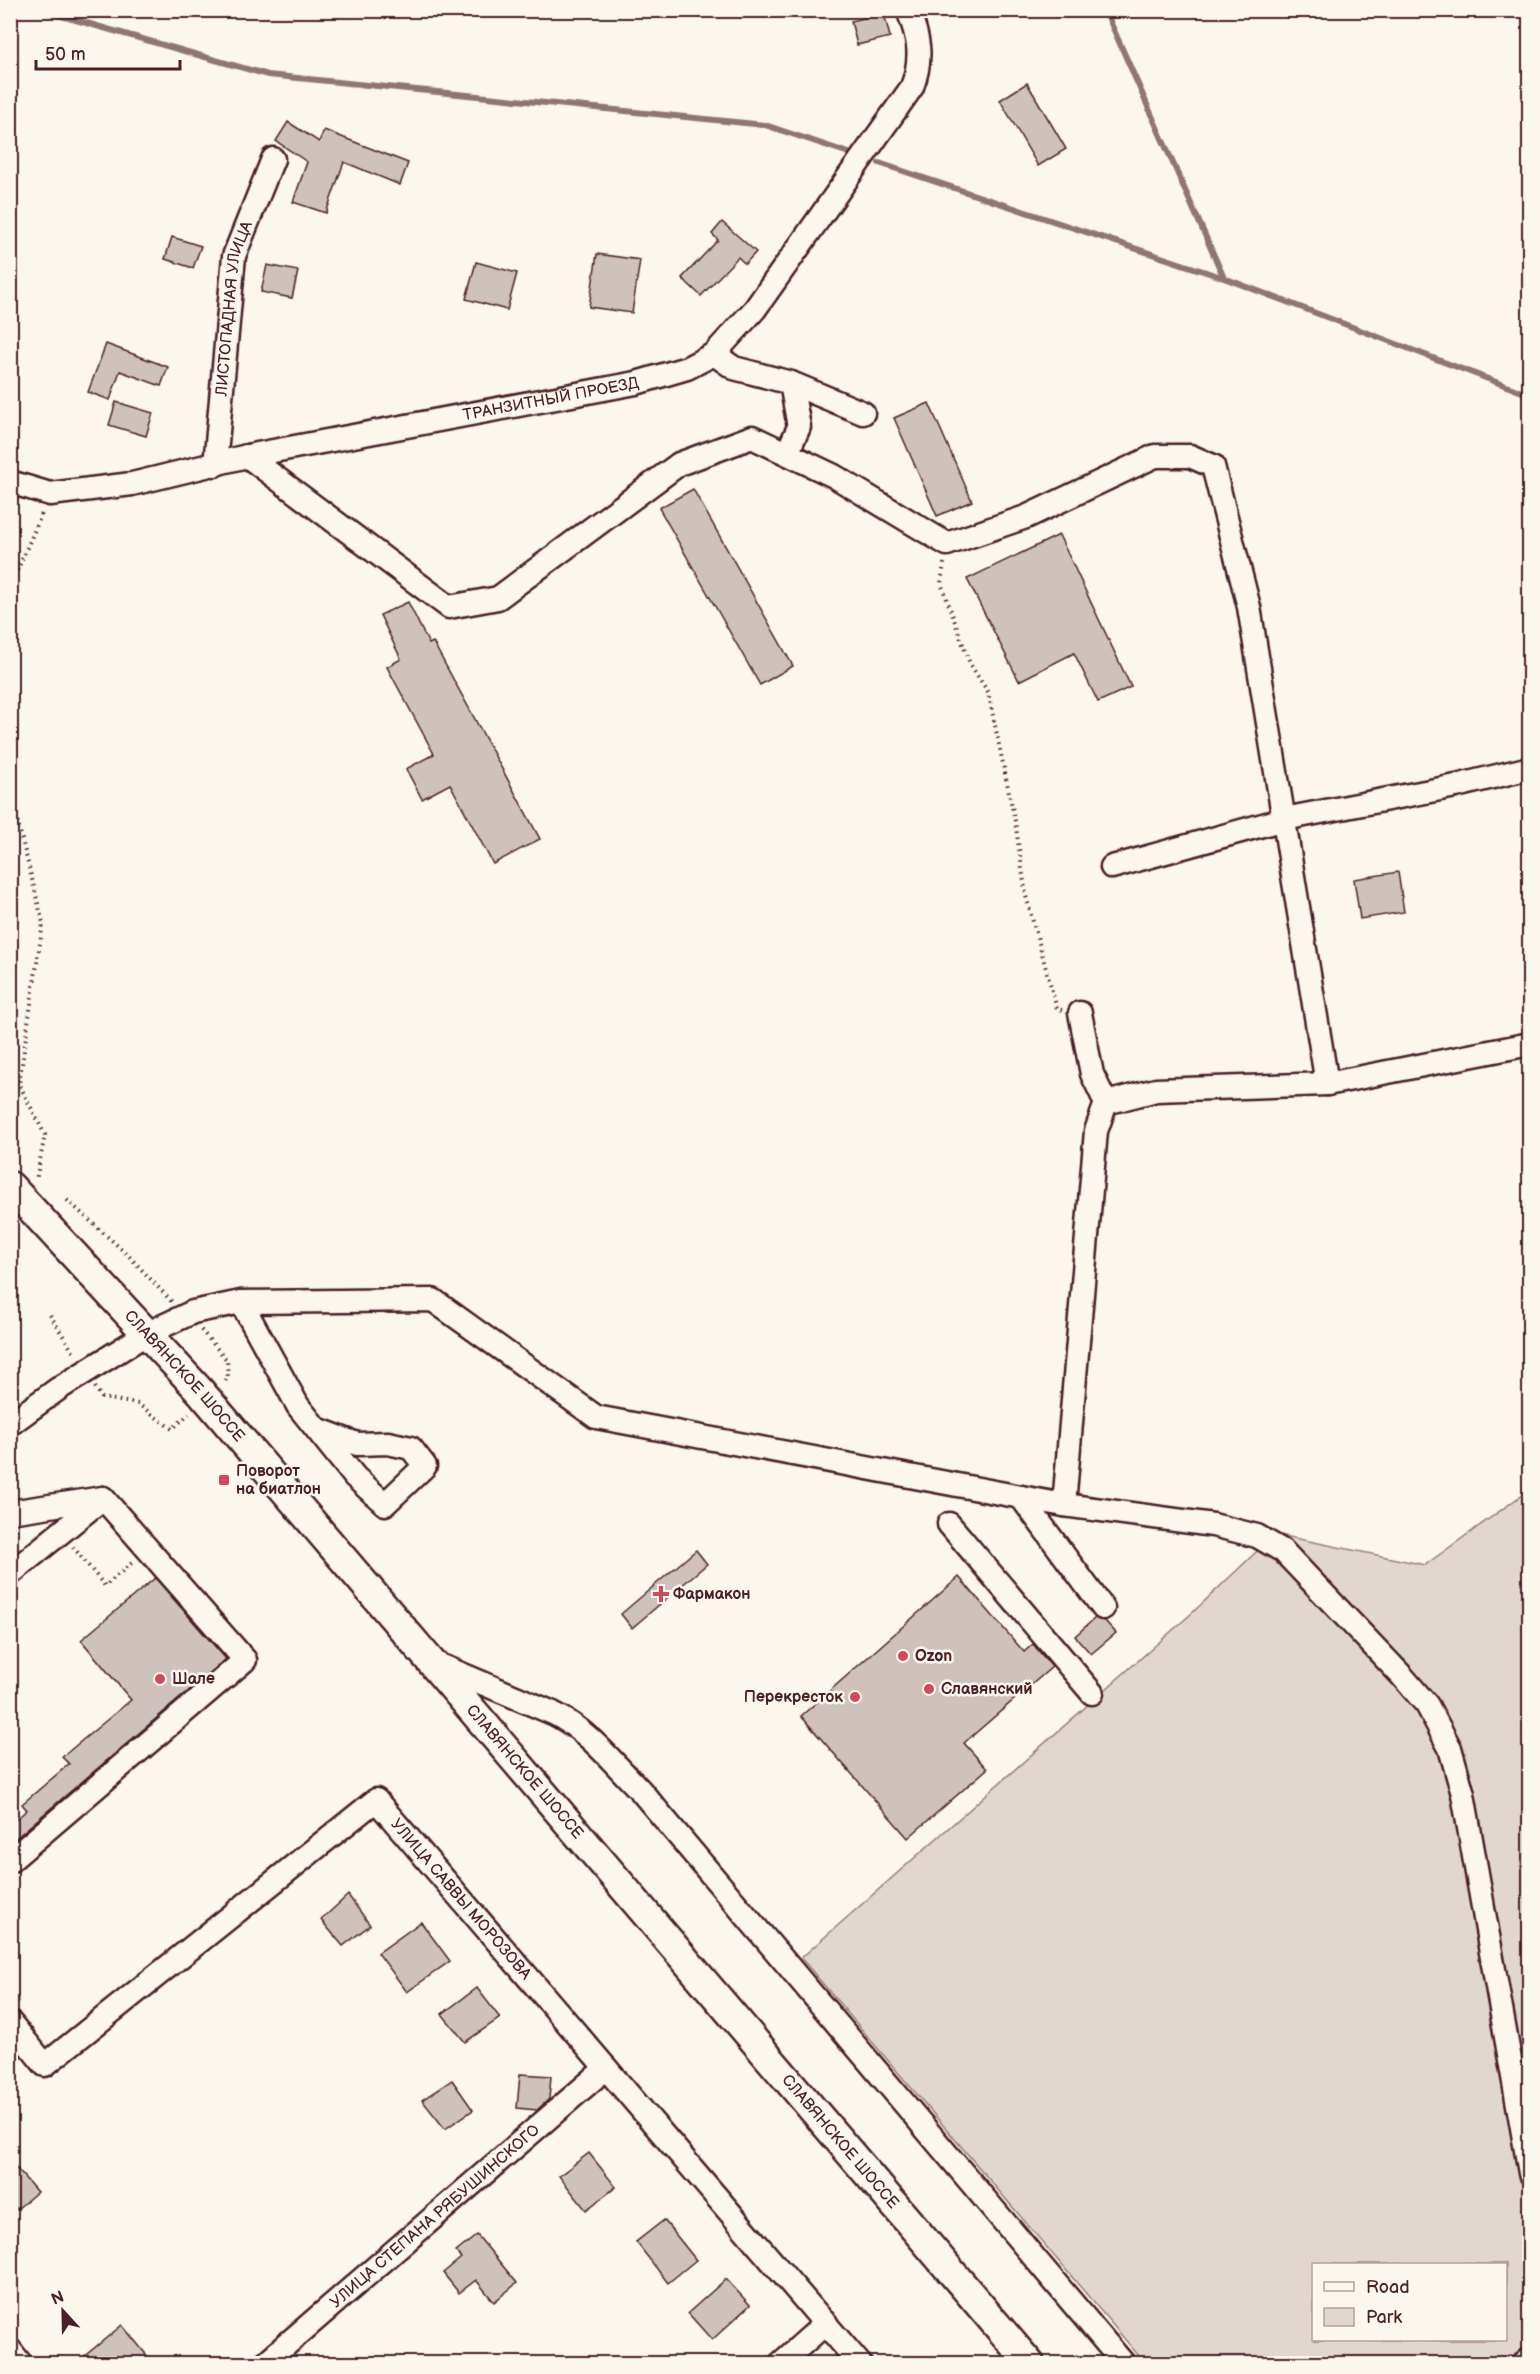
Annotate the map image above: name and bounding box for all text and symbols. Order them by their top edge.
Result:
scale bar [36,33,180,71]
text: 50 m [45,44,86,65]
street label: ЛИСТОПАДНАЯ УЛИЦА [212,218,257,398]
street label: ТРАНЗИТНЫЙ ПРОЕЗД [461,373,641,425]
street label: СЛАВЯНСКОЕ ШОССЕ [121,1306,248,1446]
place label: Поворот на биатлон [236,1462,321,1499]
marker: Поворот на биатлон [217,1473,231,1487]
place label: Фармакон [673,1585,750,1604]
marker: Фармакон [654,1587,668,1601]
place label: Ozon [915,1647,952,1666]
marker: Ozon [896,1649,910,1663]
place label: Шале [172,1670,215,1689]
marker: Шале [153,1672,167,1686]
place label: Славянский [941,1680,1032,1699]
marker: Славянский [922,1682,936,1696]
place label: Перекресток [744,1688,843,1707]
marker: Перекресток [848,1690,862,1704]
street label: СЛАВЯНСКОЕ ШОССЕ [462,1701,587,1843]
street label: УЛИЦА САВВЫ МОРОЗОВА [387,1815,535,1984]
street label: СЛАВЯНСКОЕ ШОССЕ [778,2071,903,2212]
street label: УЛИЦА СТЕПАНА РЯБУШИНСКОГО [326,2120,544,2312]
legend [1312,2263,1507,2341]
text: Road [1366,2277,1410,2298]
north arrow [33,2281,93,2341]
text: N [49,2287,67,2310]
text: Park [1366,2307,1402,2328]

